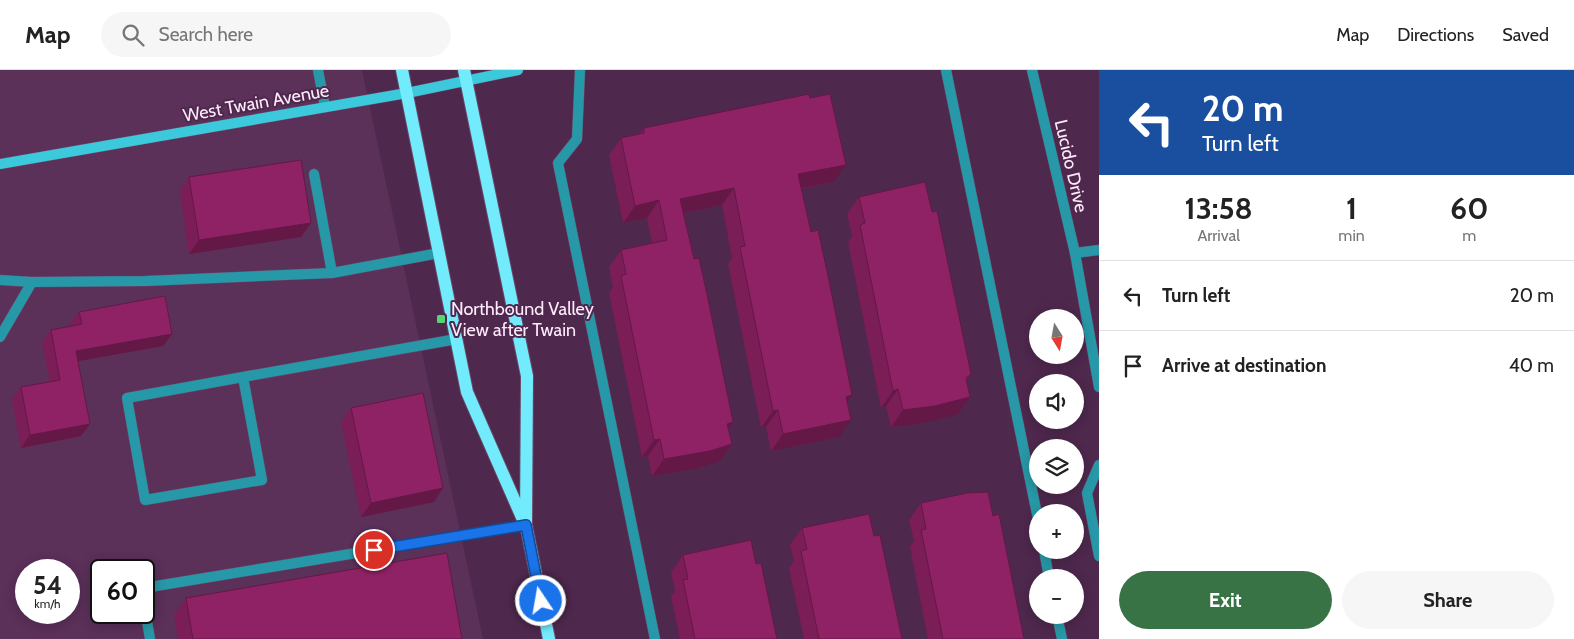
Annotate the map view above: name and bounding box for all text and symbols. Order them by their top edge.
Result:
search box [101,12,451,57]
text: Map [25,20,71,49]
icon: search [119,21,147,49]
text: Search here [159,23,253,46]
text: Map [1336,24,1369,46]
text: Directions [1397,24,1474,46]
text: Saved [1502,24,1549,46]
street label: West Twain Avenue [181,79,331,127]
text: 20 m [1202,87,1284,130]
icon: left [1119,90,1184,155]
street label: Lucido Drive [1050,117,1092,215]
text: Turn left [1202,130,1279,157]
text: 13:58 [1185,190,1253,227]
text: 1 [1346,190,1357,227]
text: 60 [1450,190,1488,227]
text: Arrival [1197,226,1240,245]
text: min [1338,226,1365,245]
text: m [1462,226,1476,245]
icon: left [1119,282,1147,310]
text: Turn left [1162,284,1230,307]
text: 20 m [1510,284,1554,307]
place label: Northbound Valley View after Twain [451,298,594,341]
north arrow [1029,309,1084,364]
map controls [1029,309,1084,624]
marker: Northbound Valley View after Twain [435,313,447,325]
icon: arrive [1119,352,1147,380]
text: Arrive at destination [1162,354,1326,377]
text: 40 m [1509,354,1554,377]
button: sound [1029,374,1084,429]
button: layers [1029,439,1084,494]
button: + [1029,504,1084,559]
pin [353,529,395,571]
icon: arrive [360,536,388,564]
speed limit sign: 60 [90,559,155,624]
button: − [1029,569,1084,624]
text: 54 [33,570,62,600]
button: Exit [1119,571,1332,629]
button: Share [1342,571,1554,629]
position arrow [514,574,566,626]
text: km/h [34,596,61,611]

